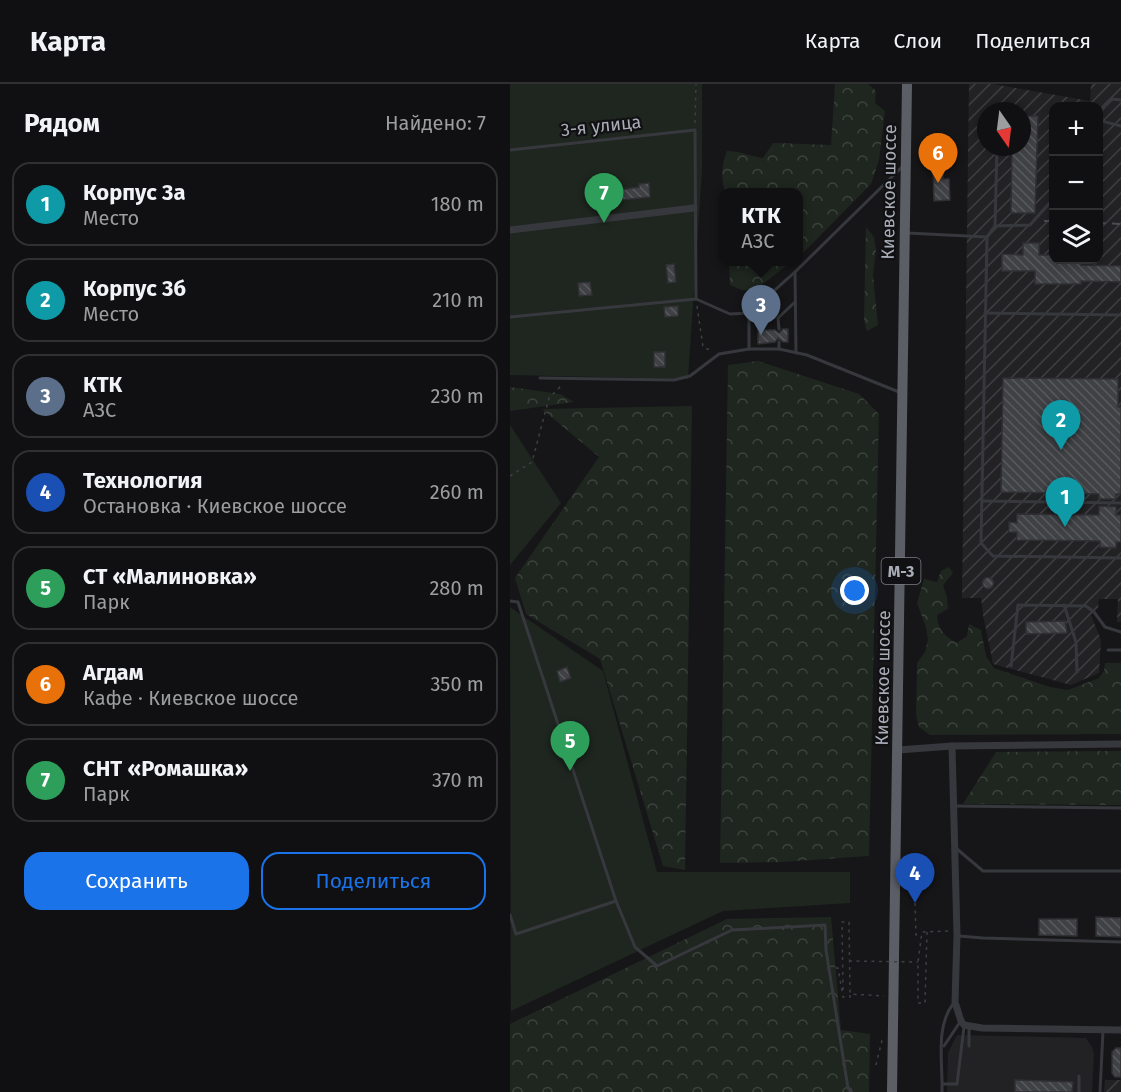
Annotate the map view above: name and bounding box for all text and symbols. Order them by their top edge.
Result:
text: Карта [30,25,106,58]
text: Карта [805,28,861,54]
text: Слои [894,28,942,54]
text: Поделиться [975,28,1091,54]
north arrow [977,102,1031,156]
map controls [1049,102,1103,264]
button: + [1049,102,1103,156]
text: Рядом [24,108,100,139]
text: Найдено: 7 [385,111,486,135]
street label: 3-я улица [560,111,642,141]
street label: Киевское шоссе [877,124,901,260]
pin: 6 [918,134,958,183]
button: − [1049,156,1103,210]
pin: 7 [584,174,623,223]
text: Корпус 3a [83,179,186,206]
popup [719,188,803,266]
text: 1 [41,192,50,216]
text: 180 m [431,192,484,216]
text: КТК [741,202,781,229]
text: Место [83,206,139,230]
button: layers [1049,210,1103,264]
text: АЗС [741,229,774,253]
text: Корпус 3б [83,275,186,302]
pin: 3 [742,286,780,335]
text: 2 [40,288,51,312]
text: 210 m [432,288,484,312]
text: Место [83,302,139,326]
text: КТК [83,371,122,398]
text: 3 [40,384,51,408]
text: 230 m [431,384,484,408]
text: АЗС [83,398,116,422]
pin: 2 [1042,400,1080,450]
text: Технология [83,467,202,494]
pin: 1 [1046,478,1084,527]
text: 4 [40,480,51,504]
text: 260 m [430,480,484,504]
text: Остановка · Киевское шоссе [83,494,347,518]
road number: М-3 [882,558,920,584]
text: СТ «Малиновка» [83,563,257,590]
text: 5 [40,576,51,600]
text: 280 m [429,576,484,600]
your location [840,576,869,605]
text: Парк [83,590,130,614]
street label: Киевское шоссе [871,610,895,746]
text: Агдам [83,659,143,686]
text: 6 [40,672,51,696]
text: 350 m [430,672,484,696]
text: Кафе · Киевское шоссе [83,686,298,710]
pin: 5 [550,722,590,771]
text: СНТ «Ромашка» [83,755,248,782]
text: 7 [41,768,50,792]
text: 370 m [432,768,484,792]
text: Парк [83,782,130,806]
button: Сохранить [24,852,249,910]
button: Поделиться [261,852,486,910]
pin: 4 [896,854,934,903]

